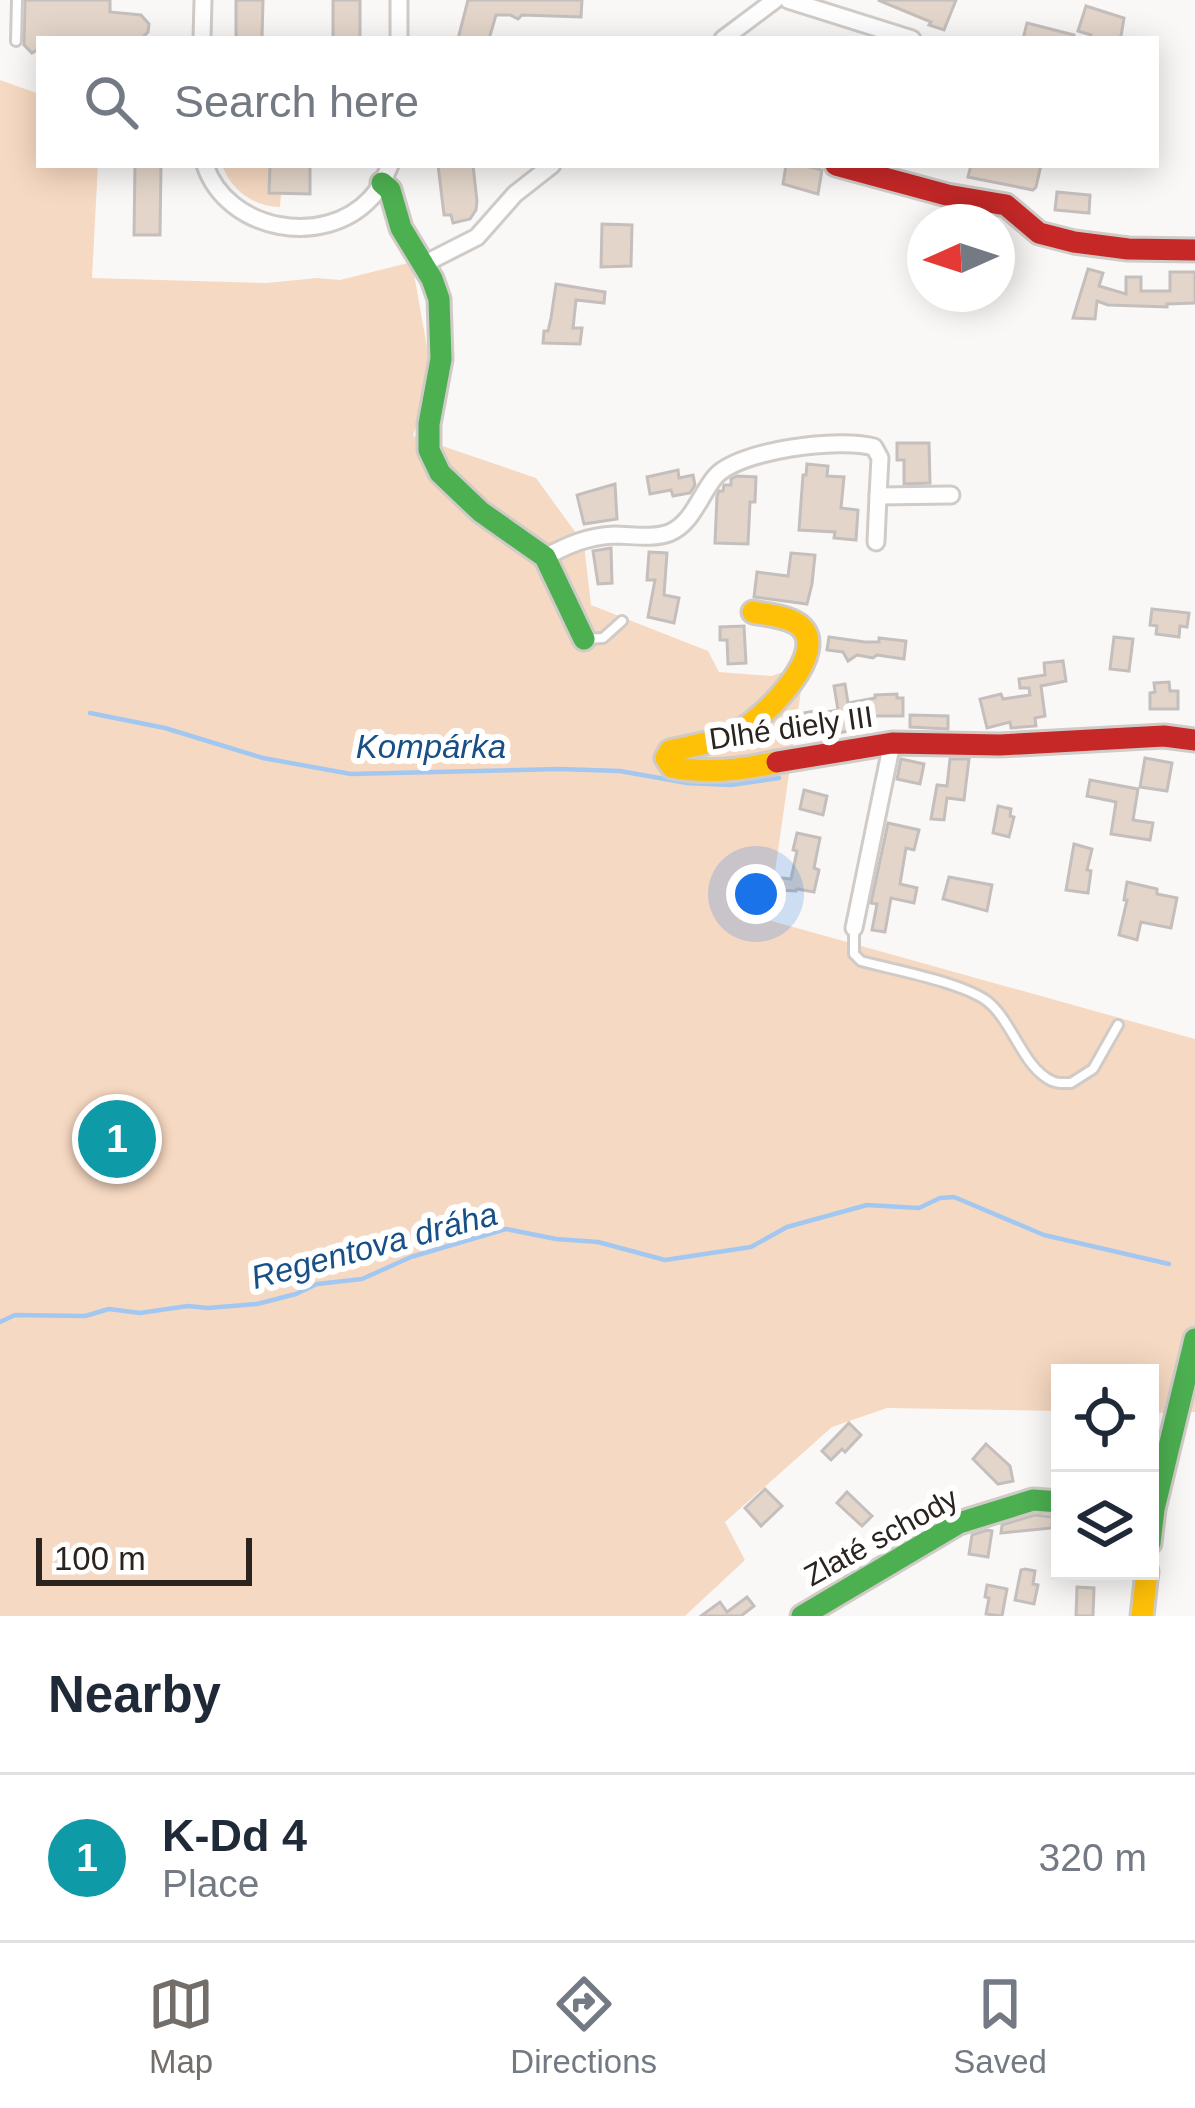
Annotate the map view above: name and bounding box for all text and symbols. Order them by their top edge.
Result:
search box [36,36,1159,168]
icon: search [78,69,144,135]
text: Search here [174,76,419,127]
north arrow [907,204,1015,312]
street label: Dlhé diely III [707,700,875,755]
water label: Kompárka [356,728,506,765]
your location [726,864,786,924]
pin: 1 [78,1094,156,1184]
water label: Regentova dráha [247,1195,501,1296]
map controls [1051,1364,1159,1580]
button: locate [1051,1364,1159,1472]
button: layers [1051,1472,1159,1580]
street label: Zlaté schody [798,1481,963,1592]
scale bar [36,1532,252,1585]
text: 100 m [54,1540,146,1577]
text: Nearby [48,1666,221,1723]
text: K-Dd 4 [162,1810,307,1861]
text: 1 [76,1836,98,1879]
text: 320 m [1039,1836,1147,1879]
text: Place [162,1862,260,1905]
tab: Map [148,1971,214,2081]
tab: Directions [510,1971,657,2081]
tab: Saved [953,1971,1047,2081]

